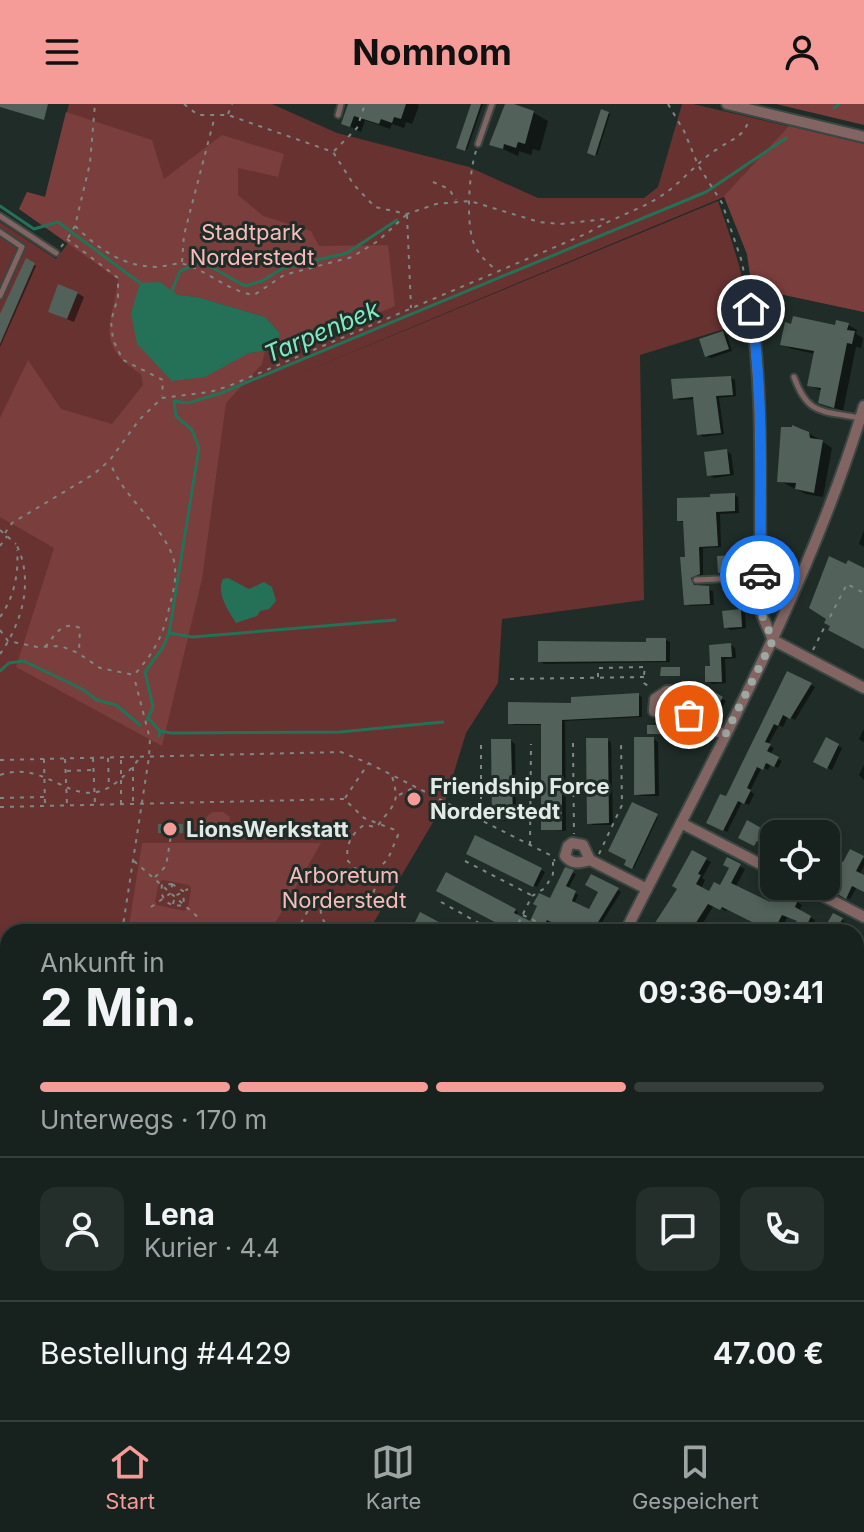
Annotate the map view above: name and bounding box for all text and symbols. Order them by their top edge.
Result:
icon: menu [40,30,84,74]
text: Nomnom [352,30,512,74]
icon: person [780,30,824,74]
park label: Stadtpark Norderstedt [190,219,314,270]
pin [717,275,785,343]
icon: home [729,287,773,331]
water label: Tarpenbek [260,294,384,369]
courier [720,535,800,615]
icon: car [738,553,782,597]
pin [655,681,723,749]
icon: bag [667,693,711,737]
place label: Friendship Force Norderstedt [430,773,610,824]
marker: Friendship Force Norderstedt [405,790,423,808]
place label: LionsWerkstatt [186,816,349,842]
marker: LionsWerkstatt [161,820,179,838]
map controls [760,820,840,900]
button: locate [760,820,840,900]
park label: Arboretum Norderstedt [282,862,406,913]
text: Ankunft in [40,947,165,978]
text: 09:36–09:41 [639,974,824,1010]
text: 2 Min. [40,976,197,1039]
text: Unterwegs · 170 m [40,1104,267,1135]
button: person [40,1187,124,1271]
button: chat [636,1187,720,1271]
button: phone [740,1187,824,1271]
text: Lena [144,1196,215,1232]
text: Kurier · 4.4 [144,1232,280,1263]
text: Bestellung #4429 [40,1335,291,1371]
text: 47.00 € [713,1335,824,1371]
tab: Start [105,1440,155,1514]
tab: Karte [366,1440,421,1514]
tab: Gespeichert [632,1440,759,1514]

